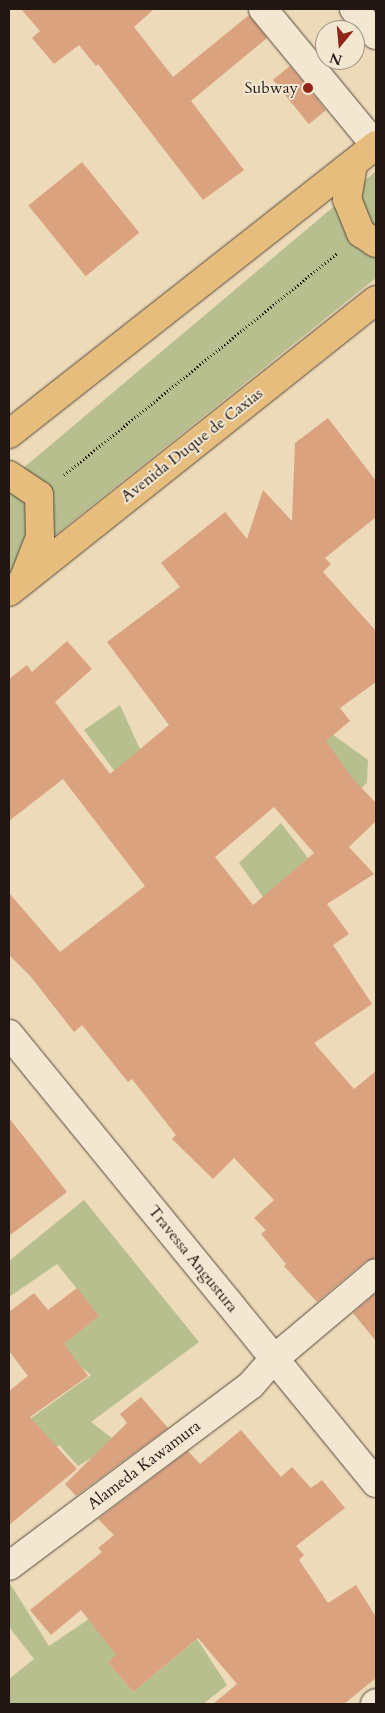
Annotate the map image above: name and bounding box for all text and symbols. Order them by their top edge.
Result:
north arrow [315,20,365,70]
text: N [327,48,344,70]
place label: Subway [244,78,298,98]
marker: Subway [302,82,314,94]
street label: Avenida Duque de Caxias [117,384,267,506]
street label: Travessa Angustura [144,1202,242,1316]
street label: Alameda Kawamura [84,1416,204,1514]

